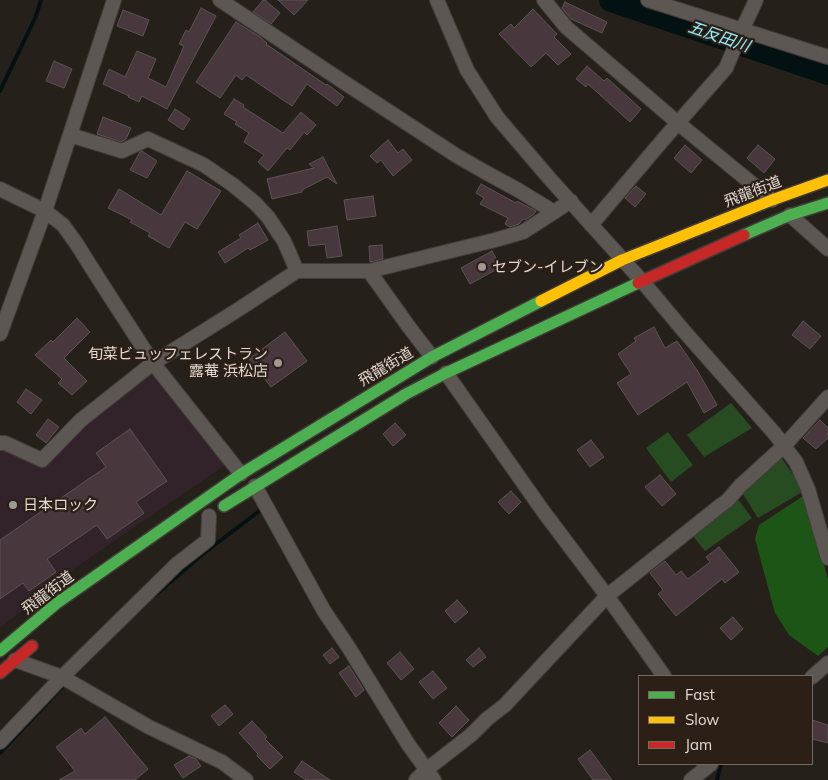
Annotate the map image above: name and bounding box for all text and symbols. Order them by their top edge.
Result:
water label: 五反田川 [686,18,752,56]
street label: 飛龍街道 [722,173,784,211]
place label: セブン-イレブン [492,258,603,276]
marker: セブン-イレブン [476,261,488,273]
street label: 飛龍街道 [356,344,416,390]
place label: 旬菜ビュッフェレストラン 露菴 浜松店 [88,345,268,380]
marker: 旬菜ビュッフェレストラン 露菴 浜松店 [272,357,284,369]
place label: 日本ロック [23,496,98,514]
marker: 日本ロック [7,499,19,511]
street label: 飛龍街道 [19,568,77,618]
legend [638,675,813,765]
text: Fast [685,685,715,704]
text: Slow [685,710,719,729]
text: Jam [685,735,712,754]

